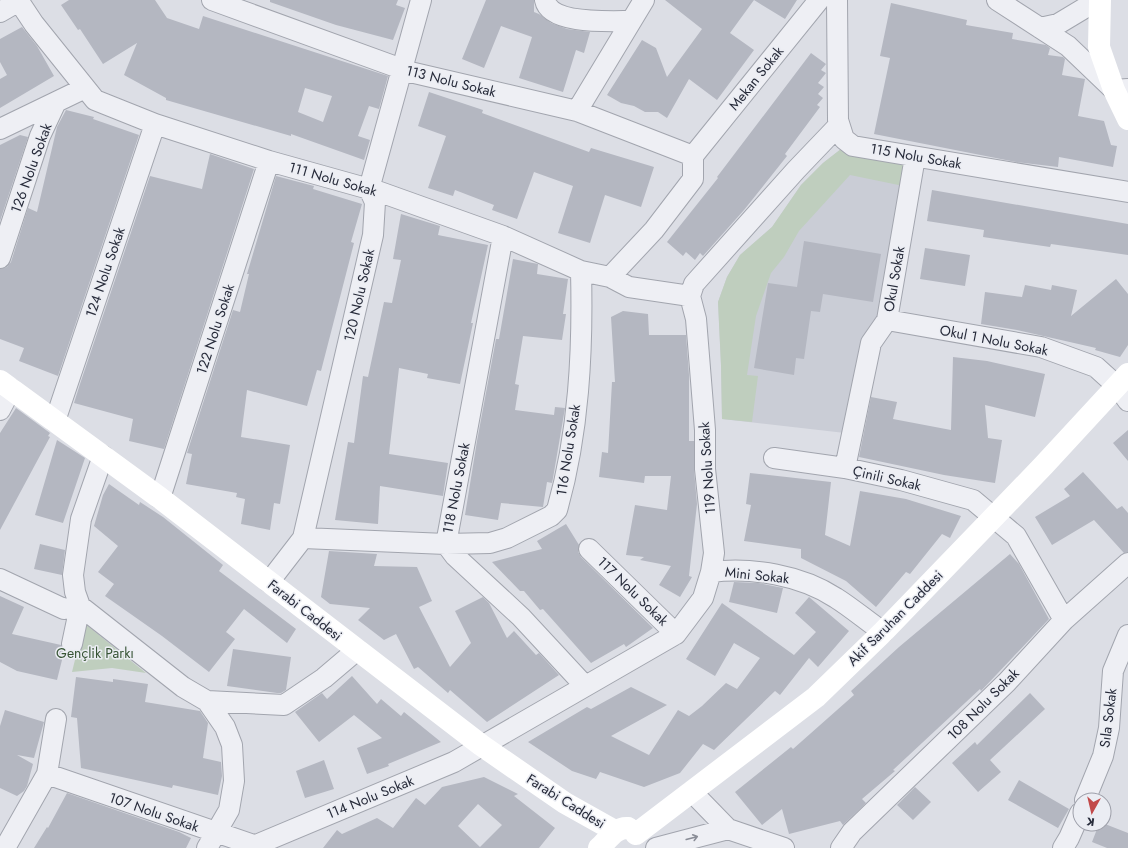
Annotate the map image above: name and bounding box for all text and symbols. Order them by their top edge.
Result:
street label: Mekan Sokak [724,41,789,114]
street label: 113 Nolu Sokak [404,60,499,102]
street label: 126 Nolu Sokak [5,120,57,216]
street label: 115 Nolu Sokak [869,138,964,174]
street label: 111 Nolu Sokak [287,157,380,201]
street label: 124 Nolu Sokak [80,223,130,320]
street label: Okul Sokak [878,244,910,313]
street label: 120 Nolu Sokak [339,246,380,343]
street label: 122 Nolu Sokak [191,280,239,377]
street label: Okul 1 Nolu Sokak [938,320,1051,360]
street label: 116 Nolu Sokak [551,402,585,497]
street label: 119 Nolu Sokak [694,420,720,515]
street label: 118 Nolu Sokak [437,440,475,535]
street label: Çinili Sokak [851,460,924,496]
street label: 117 Nolu Sokak [593,552,674,631]
street label: Mini Sokak [724,562,791,588]
street label: Akif Saruhan Caddesi [843,566,947,670]
street label: Farabi Caddesi [264,575,346,645]
park label: Gençlik Parkı [56,643,134,663]
street label: 108 Nolu Sokak [943,663,1024,744]
street label: Sıla Sokak [1094,686,1122,749]
street label: Farabi Caddesi [523,769,609,833]
street label: 114 Nolu Sokak [323,770,417,824]
street label: 107 Nolu Sokak [106,787,202,837]
north arrow [1072,792,1112,832]
text: K [1085,813,1096,830]
one-way arrow [685,834,698,841]

